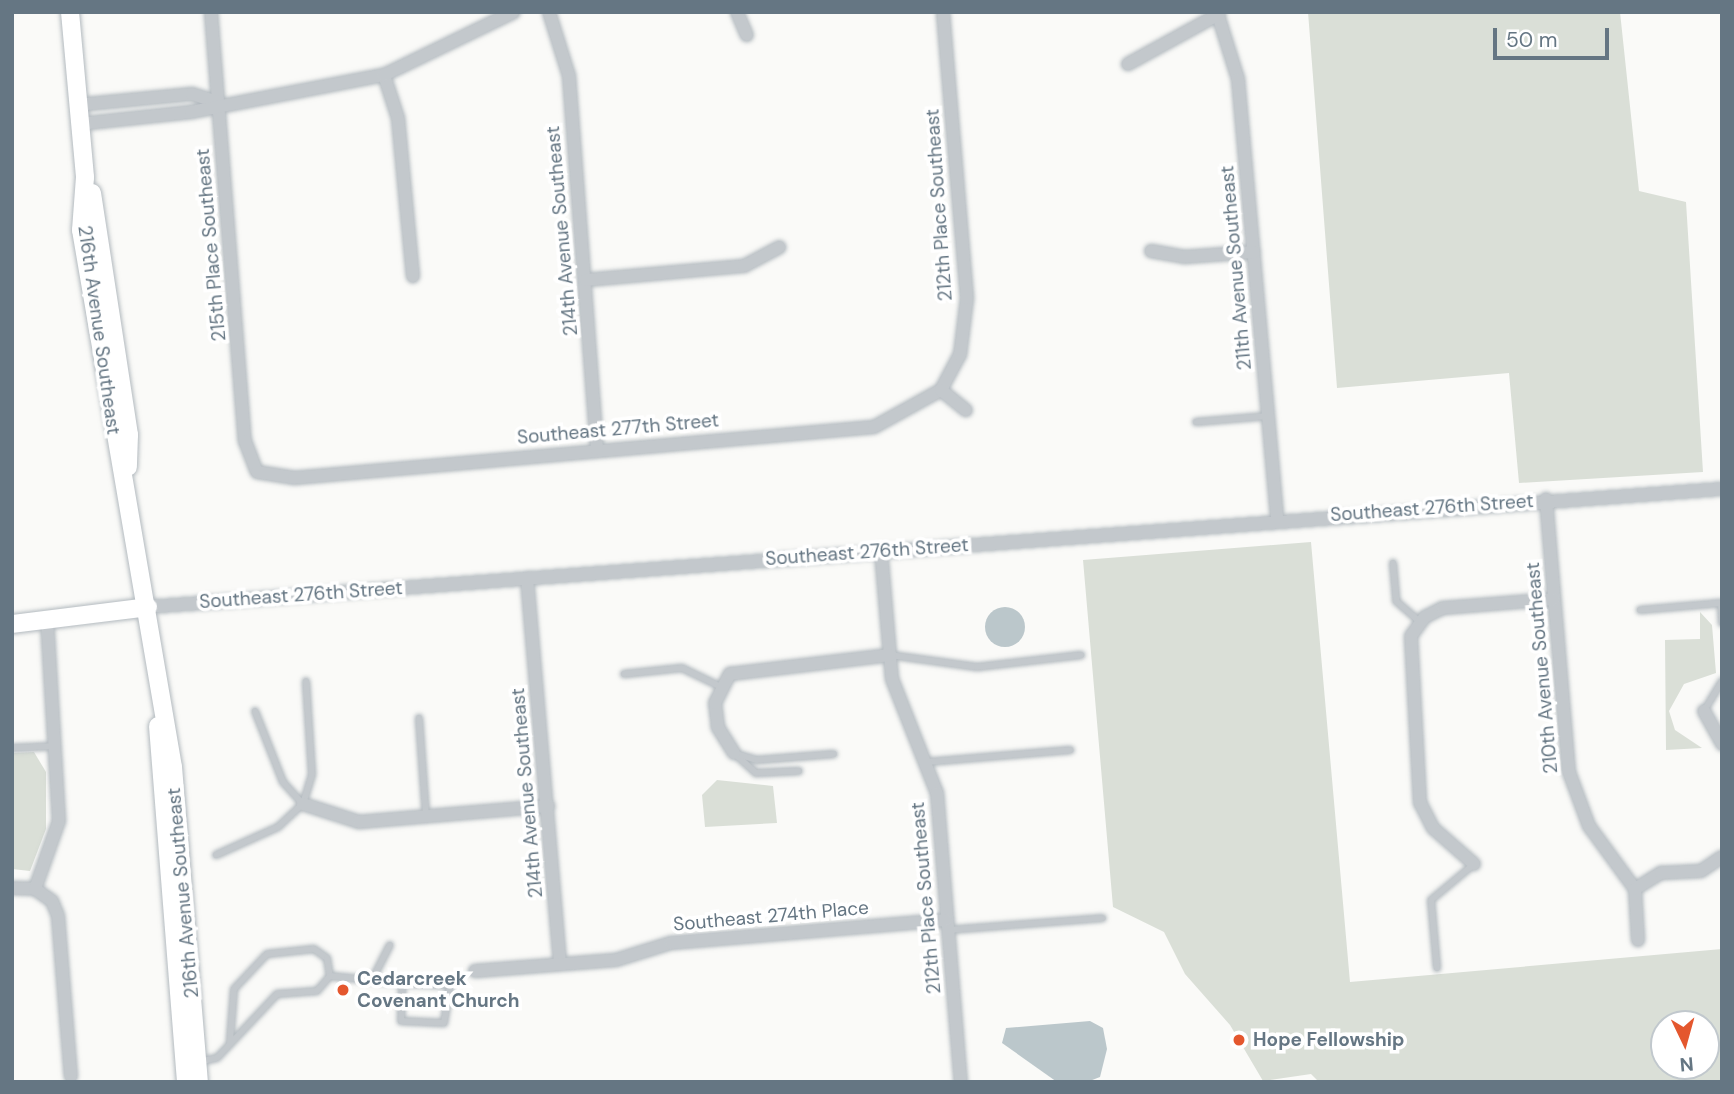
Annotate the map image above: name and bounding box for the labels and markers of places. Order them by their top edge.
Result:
place label: Cedarcreek Covenant Church [357,968,520,1012]
marker: Cedarcreek Covenant Church [335,982,351,998]
place label: Hope Fellowship [1253,1029,1404,1051]
marker: Hope Fellowship [1231,1032,1247,1048]

